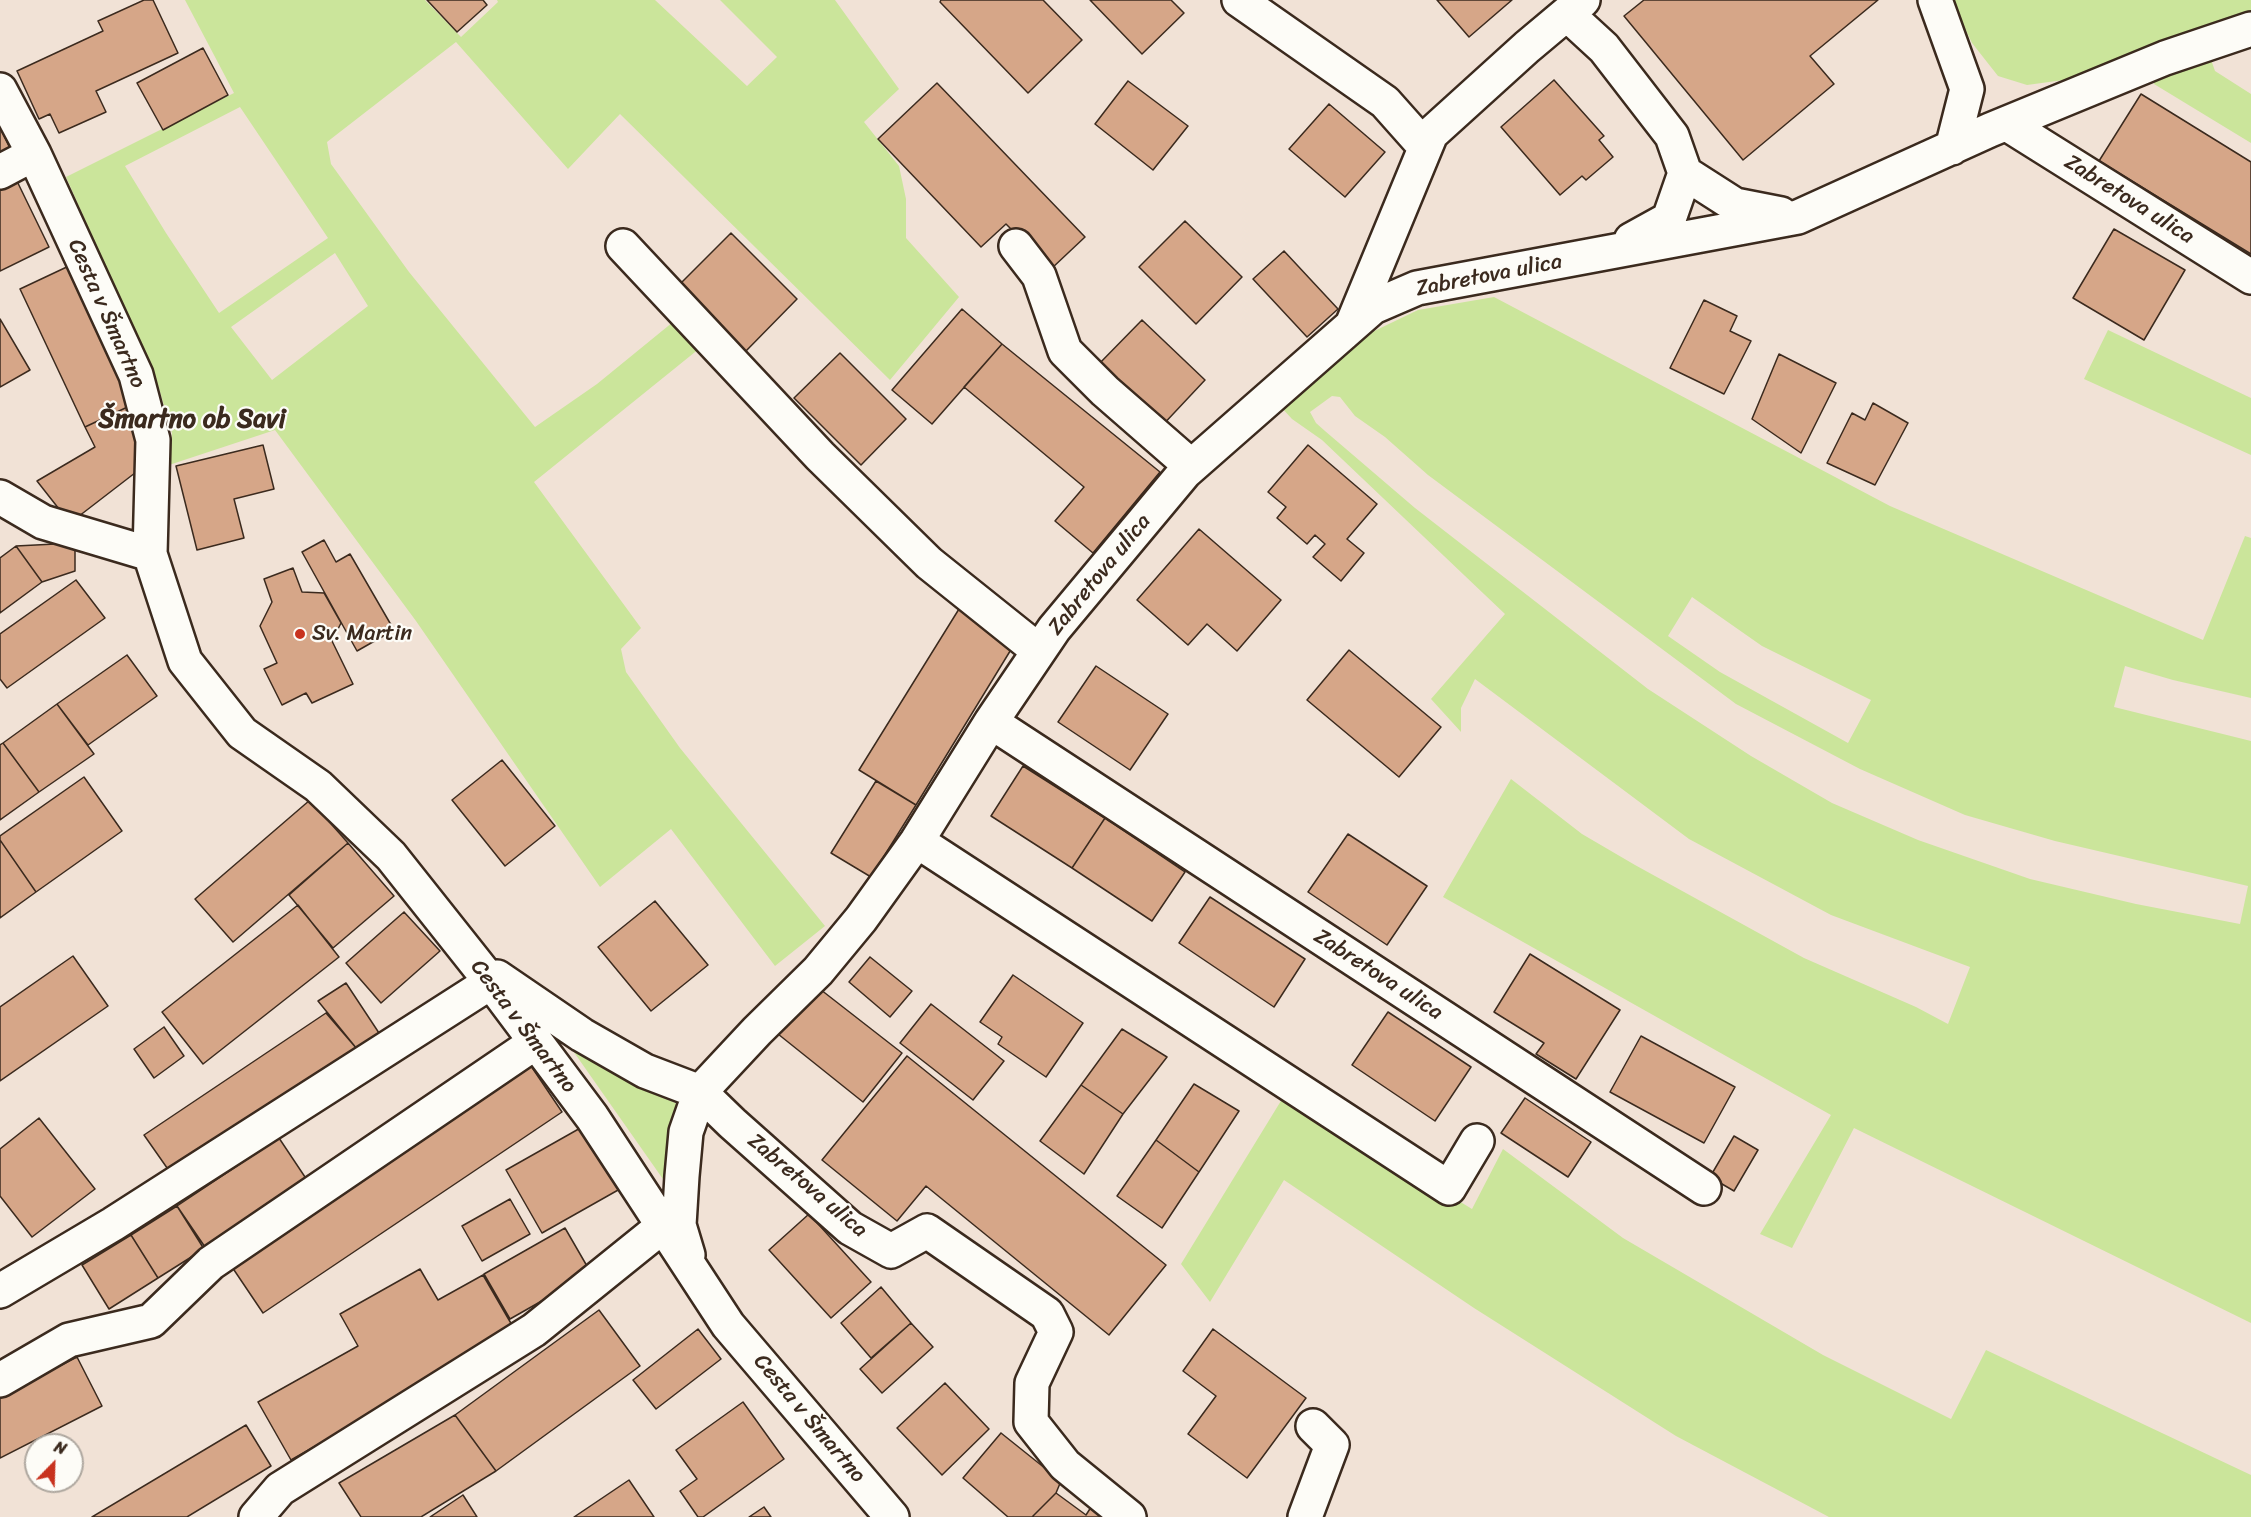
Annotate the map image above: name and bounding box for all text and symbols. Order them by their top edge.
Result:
street label: Zabretova ulica [2059,150,2199,250]
street label: Cesta v Šmartno [61,235,151,393]
street label: Zabretova ulica [1414,249,1564,303]
district label: Šmartno ob Savi [98,404,286,436]
street label: Zabretova ulica [1043,509,1157,641]
place label: Sv. Martin [312,621,412,647]
marker: Sv. Martin [293,627,307,641]
street label: Zabretova ulica [1309,924,1447,1026]
street label: Cesta v Šmartno [464,955,582,1099]
street label: Zabretova ulica [742,1128,872,1244]
street label: Cesta v Šmartno [747,1349,871,1489]
text: N [50,1432,71,1463]
north arrow [24,1433,84,1493]

